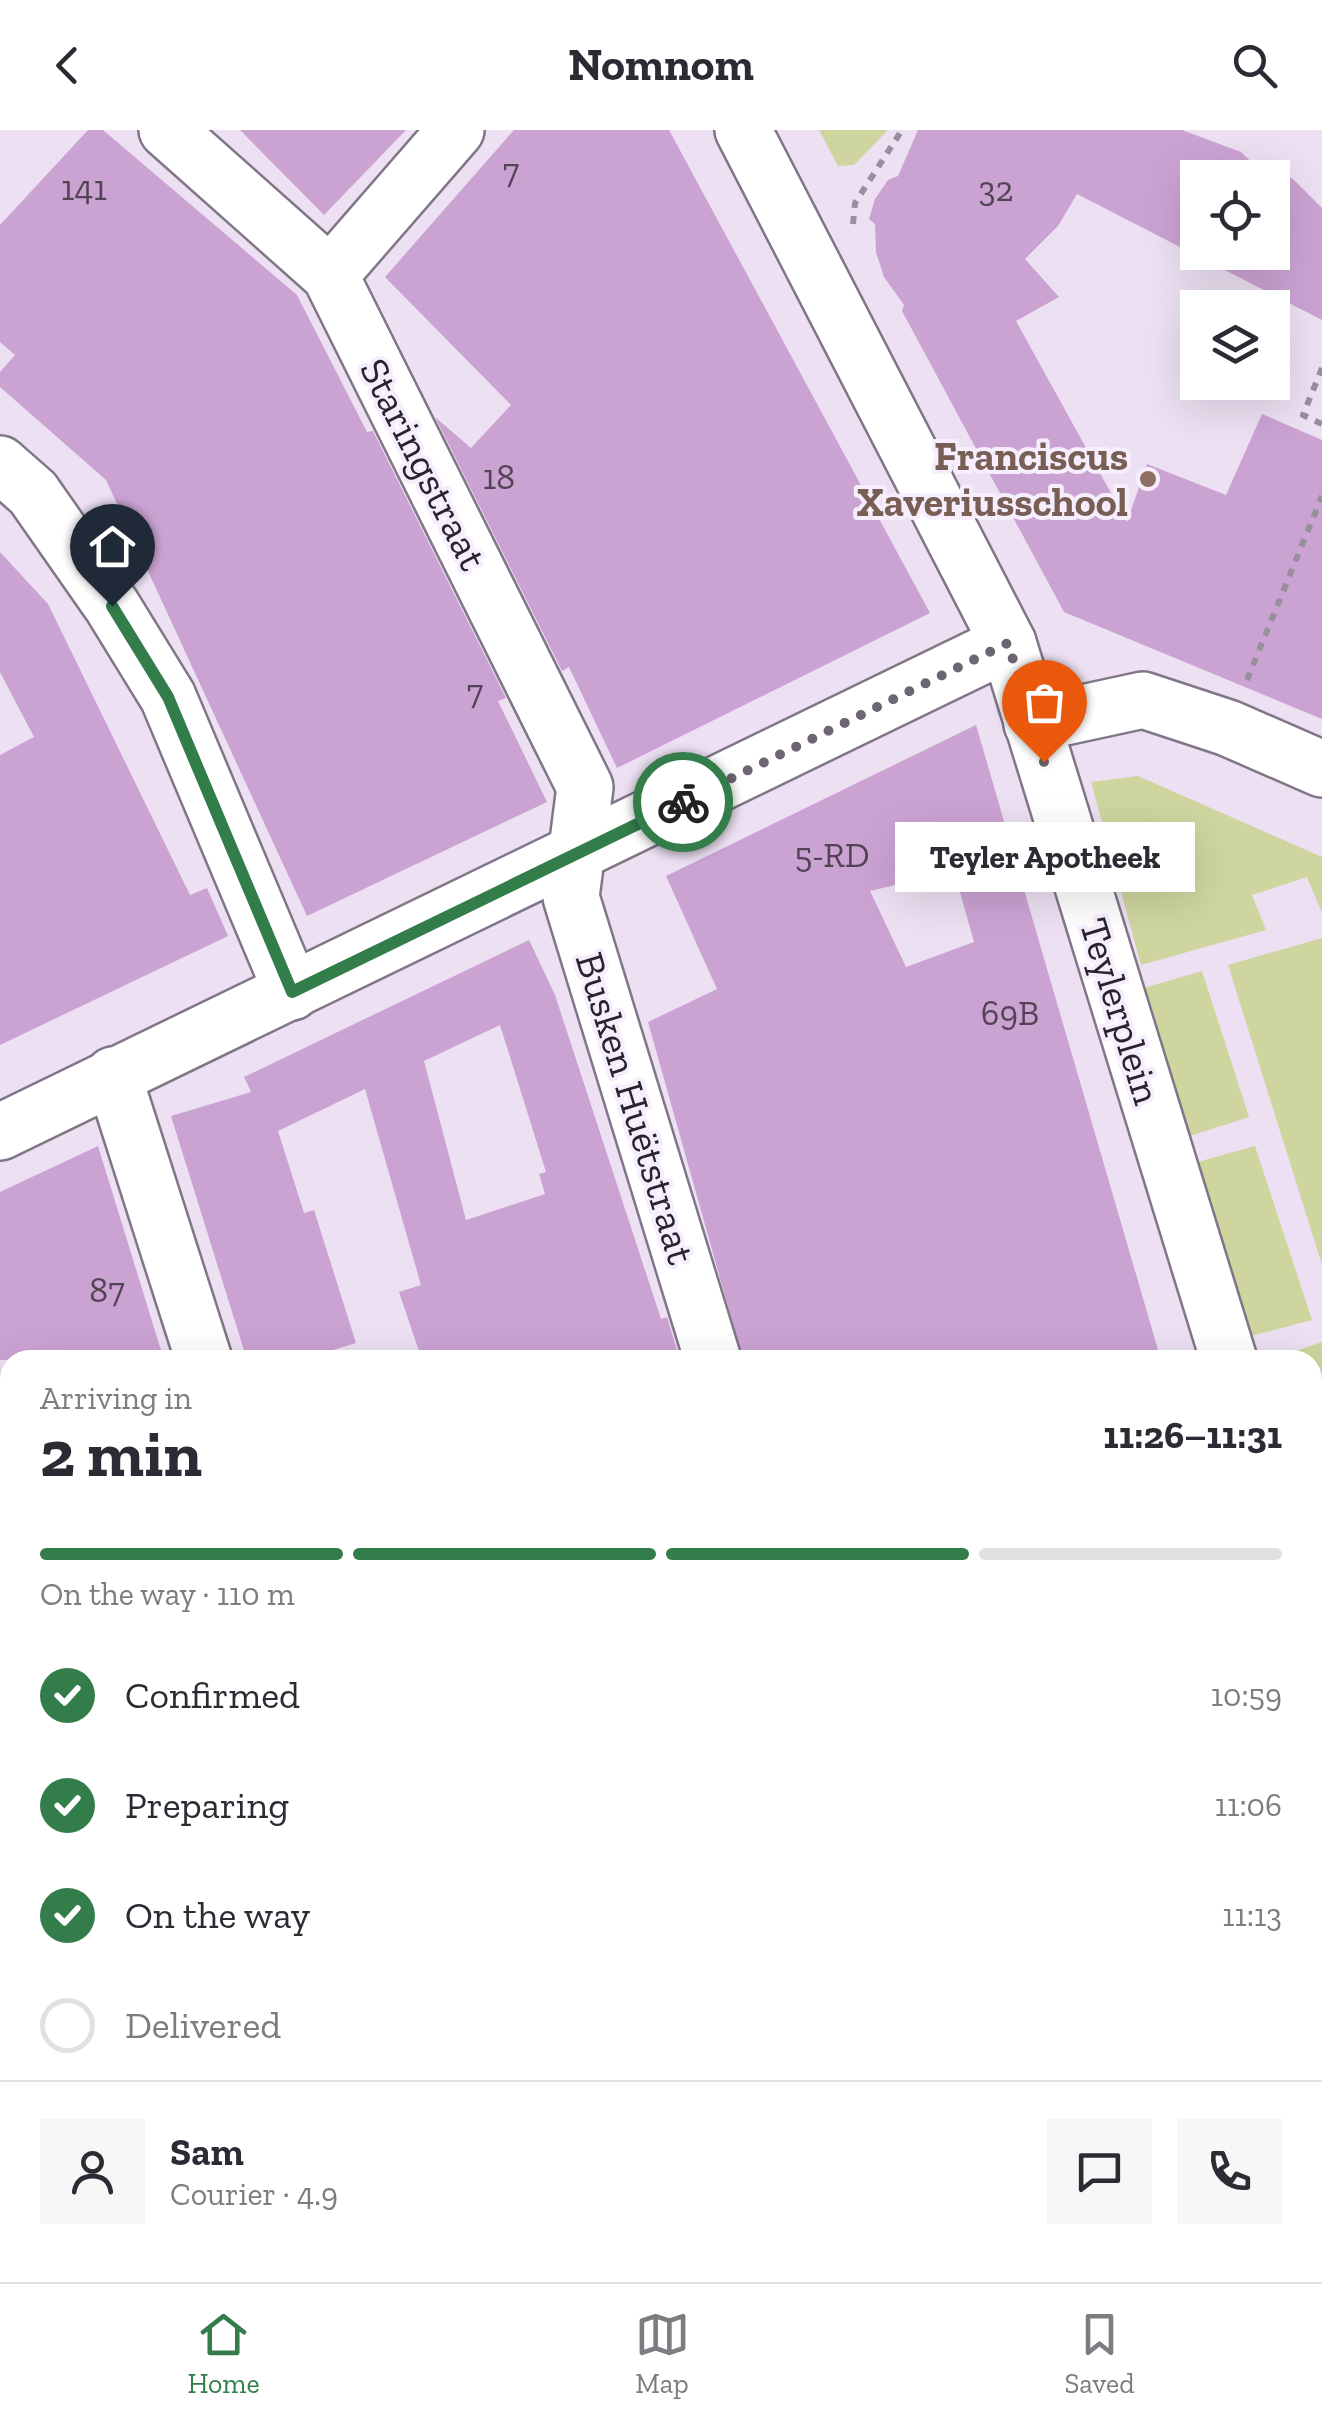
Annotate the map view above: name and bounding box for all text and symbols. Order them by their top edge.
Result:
icon: back [40,38,95,93]
text: Nomnom [568,38,754,92]
icon: search [1227,38,1282,93]
house number: 7 [503,150,519,192]
map controls [1180,160,1290,400]
button: locate [1180,160,1290,270]
house number: 141 [61,167,107,209]
house number: 32 [978,168,1014,210]
button: layers [1180,290,1290,400]
street label: Staringstraat [350,350,498,578]
place label: Franciscus Xaveriusschool [857,432,1128,526]
house number: 18 [483,456,515,498]
marker: Franciscus Xaveriusschool [1137,468,1159,490]
pin [70,504,155,607]
icon: home [85,519,140,574]
pin [1002,660,1087,763]
house number: 7 [467,671,483,713]
icon: bag [1017,675,1072,730]
courier [633,752,733,852]
icon: bike [656,775,711,830]
callout: Teyler Apotheek [894,822,1194,892]
house number: 5-RD [794,834,870,876]
text: Teyler Apotheek [930,838,1160,876]
street label: Teylerplein [1070,912,1172,1110]
street label: Busken Huëtstraat [566,946,706,1270]
house number: 69B [981,992,1039,1034]
house number: 87 [89,1269,125,1311]
text: Arriving in [40,1379,192,1417]
text: 11:26–11:31 [1103,1412,1282,1458]
text: 2 min [40,1415,202,1493]
text: On the way · 110 m [40,1575,295,1613]
icon: check [40,1668,95,1723]
text: Confirmed [125,1672,300,1718]
text: 10:59 [1211,1676,1282,1714]
icon: check [40,1778,95,1833]
text: Preparing [125,1782,289,1828]
text: 11:06 [1215,1786,1282,1824]
icon: check [40,1888,95,1943]
text: On the way [125,1892,310,1938]
text: 11:13 [1222,1896,1282,1934]
text: Delivered [125,2002,281,2048]
button: person [40,2119,145,2224]
button: chat [1047,2119,1152,2224]
button: phone [1177,2119,1282,2224]
text: Sam [170,2129,244,2175]
text: Courier · 4.9 [170,2175,338,2213]
tab: Home [187,2307,260,2400]
tab: Map [635,2307,690,2400]
tab: Saved [1064,2307,1135,2400]

